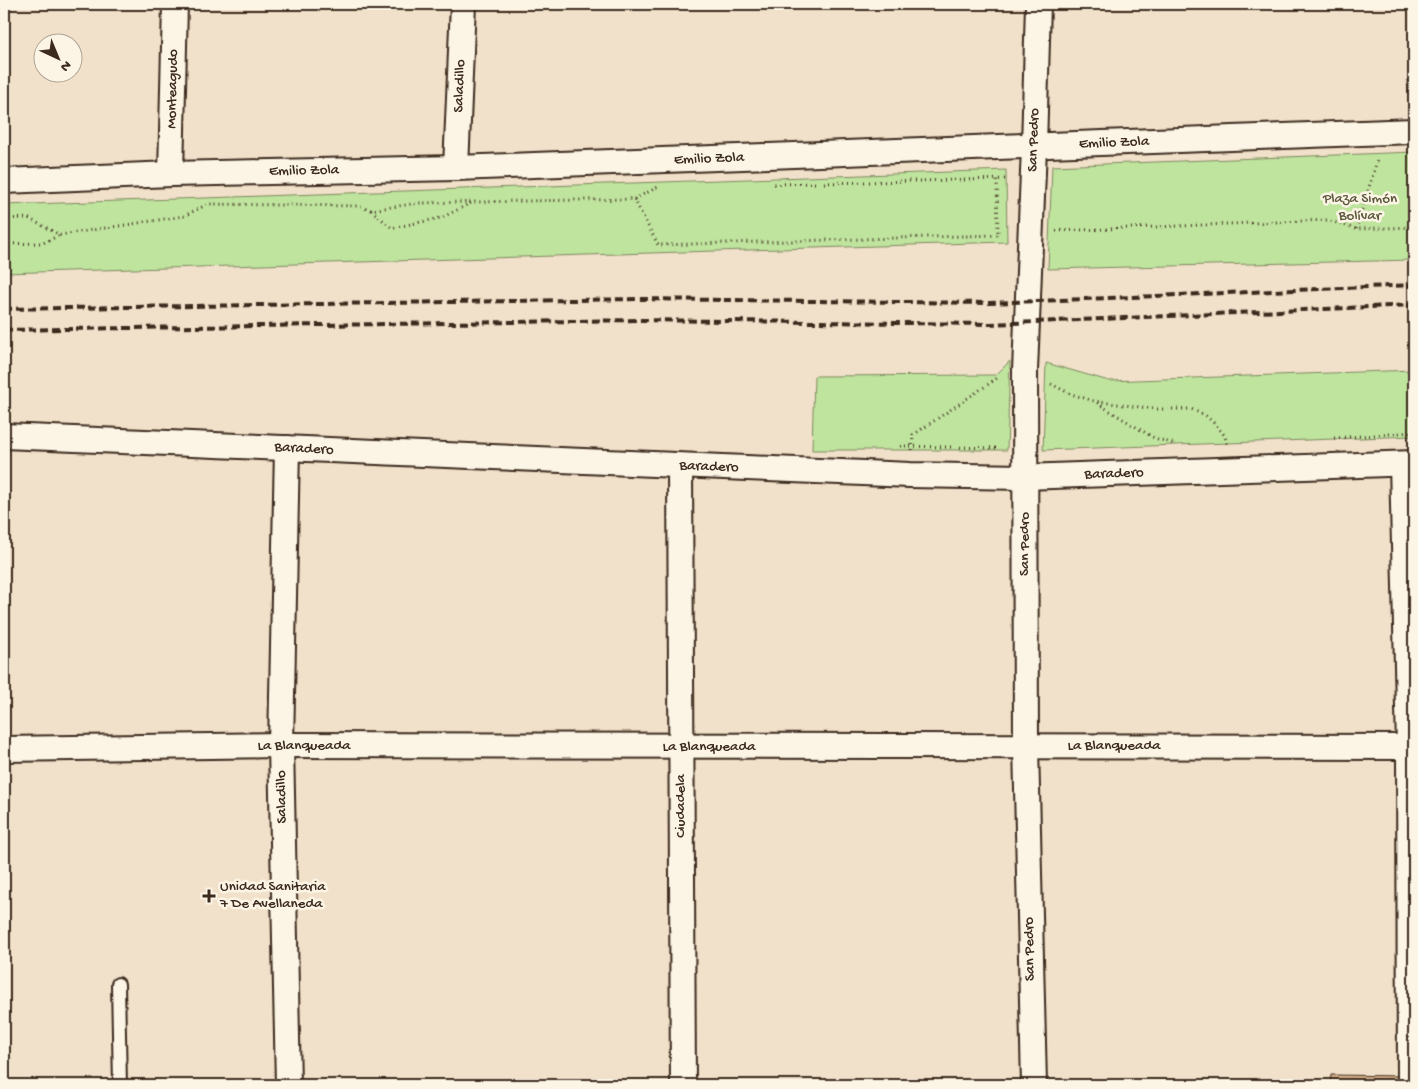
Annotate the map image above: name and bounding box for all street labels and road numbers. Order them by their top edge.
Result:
street label: Monteagudo [163,49,183,129]
street label: Saladillo [450,59,470,113]
street label: San Pedro [1024,108,1044,172]
street label: Emilio Zola [1079,133,1150,153]
street label: Emilio Zola [674,149,745,169]
street label: Emilio Zola [269,161,340,181]
street label: Baradero [273,438,334,460]
street label: Baradero [678,457,739,477]
street label: Baradero [1083,464,1144,484]
street label: San Pedro [1016,512,1034,576]
street label: La Blanqueada [258,737,351,755]
street label: La Blanqueada [1068,737,1161,755]
street label: La Blanqueada [663,738,756,756]
street label: Saladillo [273,770,291,824]
street label: Ciudadela [672,773,690,838]
street label: San Pedro [1020,917,1040,981]

